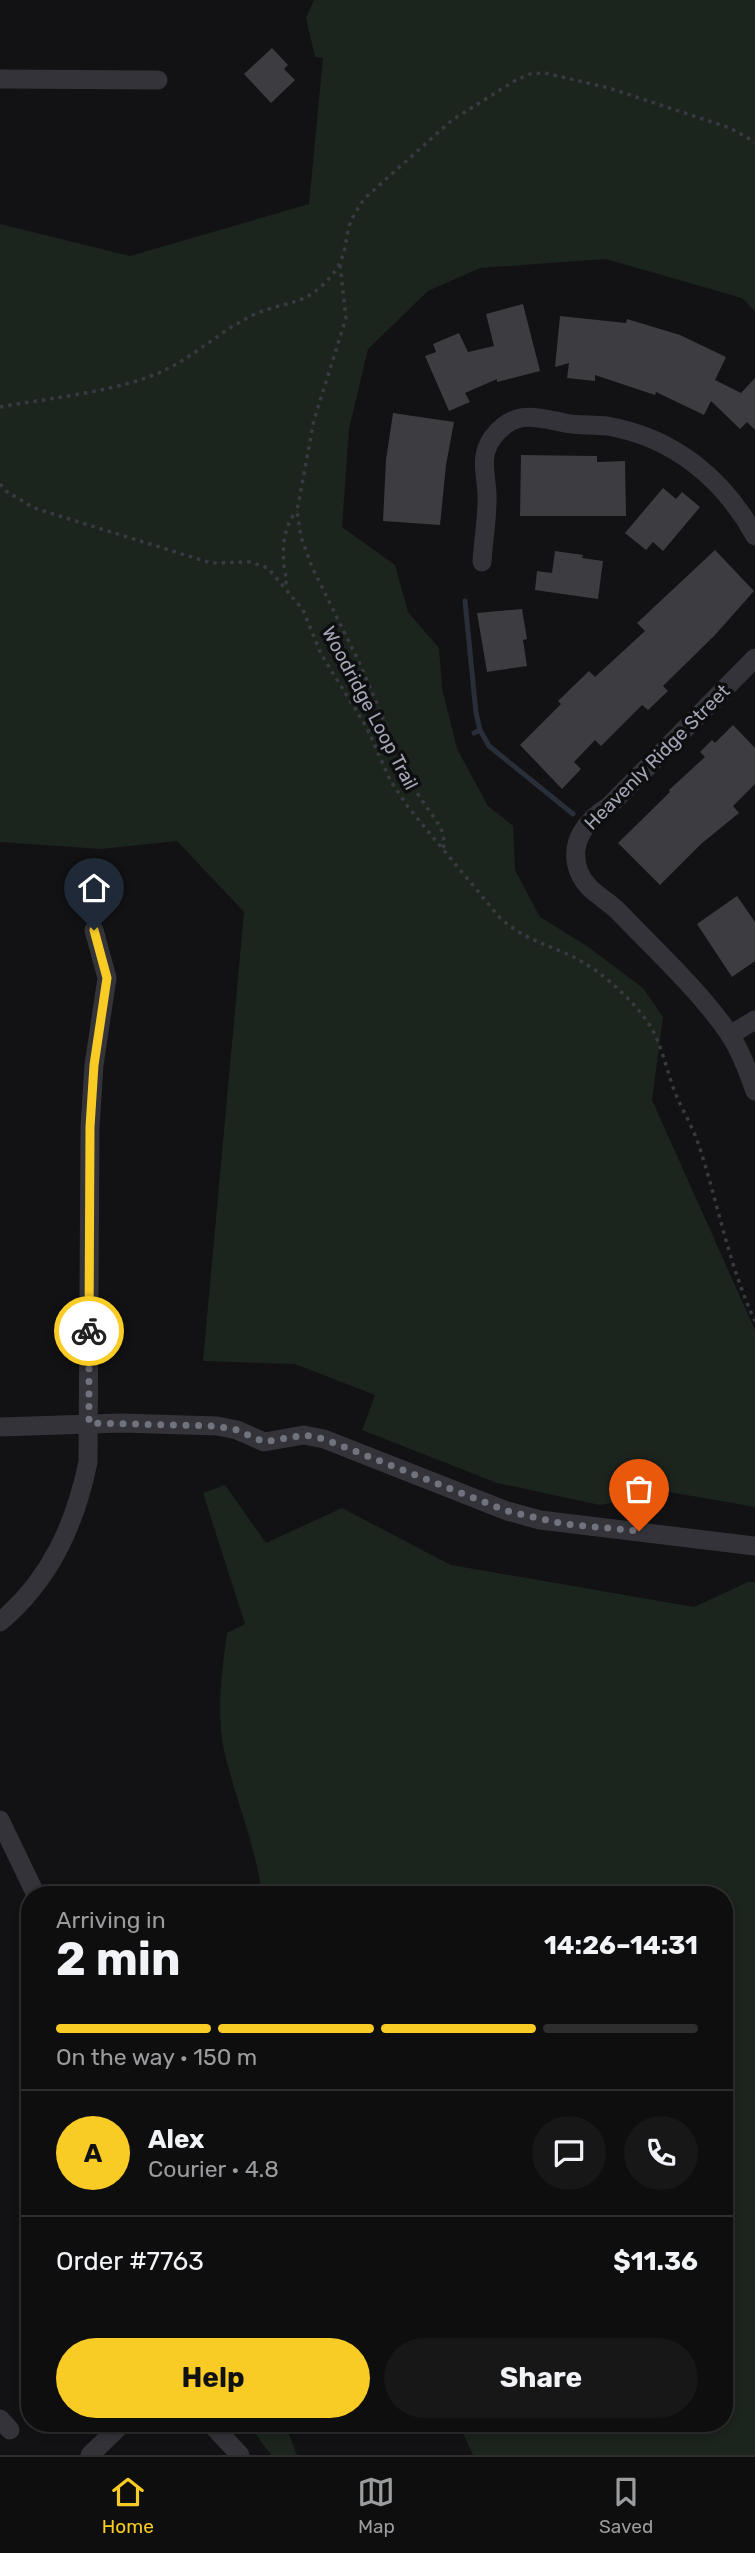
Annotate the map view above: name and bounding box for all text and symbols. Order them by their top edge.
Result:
street label: Woodridge Loop Trail [317,622,423,794]
street label: Heavenly Ridge Street [580,679,735,834]
pin [64,858,124,930]
icon: home [75,869,113,907]
courier [54,1296,124,1366]
icon: bike [70,1312,108,1350]
pin [609,1459,669,1531]
icon: bag [620,1470,658,1508]
text: Arriving in [56,1906,166,1934]
text: 14:26–14:31 [544,1930,698,1961]
text: 2 min [56,1932,181,1987]
text: On the way · 150 m [56,2043,257,2071]
button: chat [532,2116,606,2190]
button: phone [624,2116,698,2190]
text: Alex [148,2124,204,2155]
text: A [84,2138,102,2169]
text: Courier · 4.8 [148,2155,279,2183]
text: Order #7763 [56,2246,204,2277]
text: $11.36 [613,2246,698,2277]
button: Help [56,2338,370,2418]
button: Share [384,2338,698,2418]
tab: Home [102,2473,154,2538]
tab: Map [357,2473,395,2538]
tab: Saved [599,2473,653,2538]

